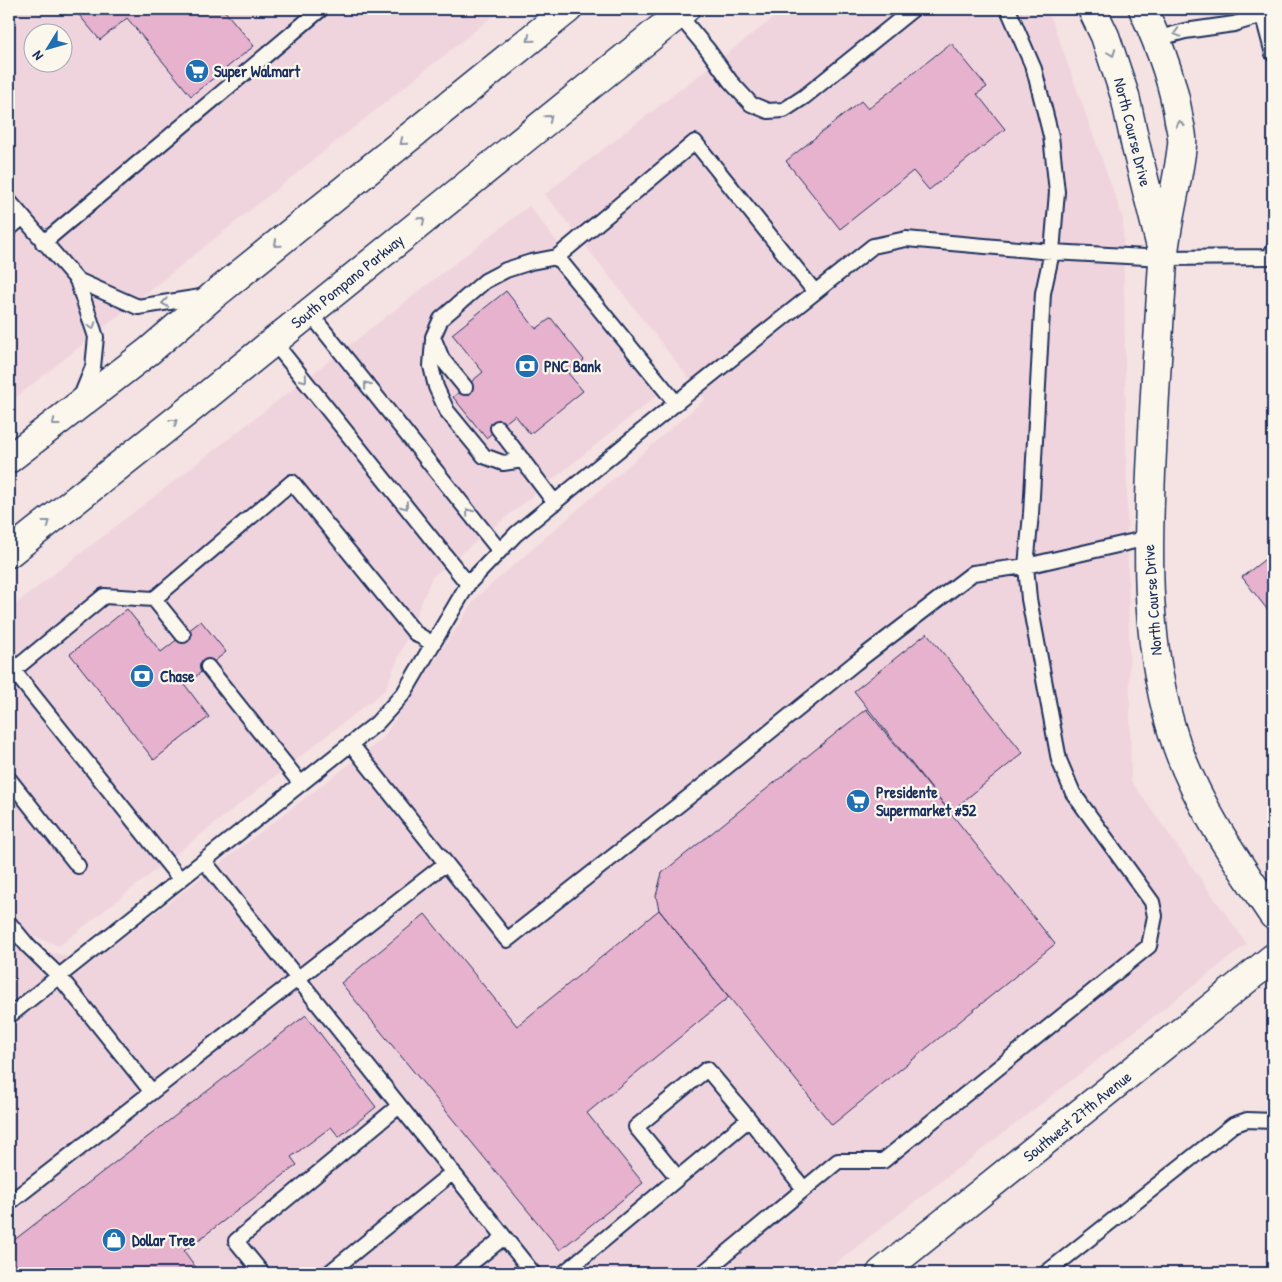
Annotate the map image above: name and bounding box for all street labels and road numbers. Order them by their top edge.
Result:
street label: North Course Drive [1109,75,1157,189]
street label: South Pompano Parkway [286,229,408,333]
street label: North Course Drive [1137,543,1167,656]
street label: Southwest 27th Avenue [1018,1065,1136,1167]

